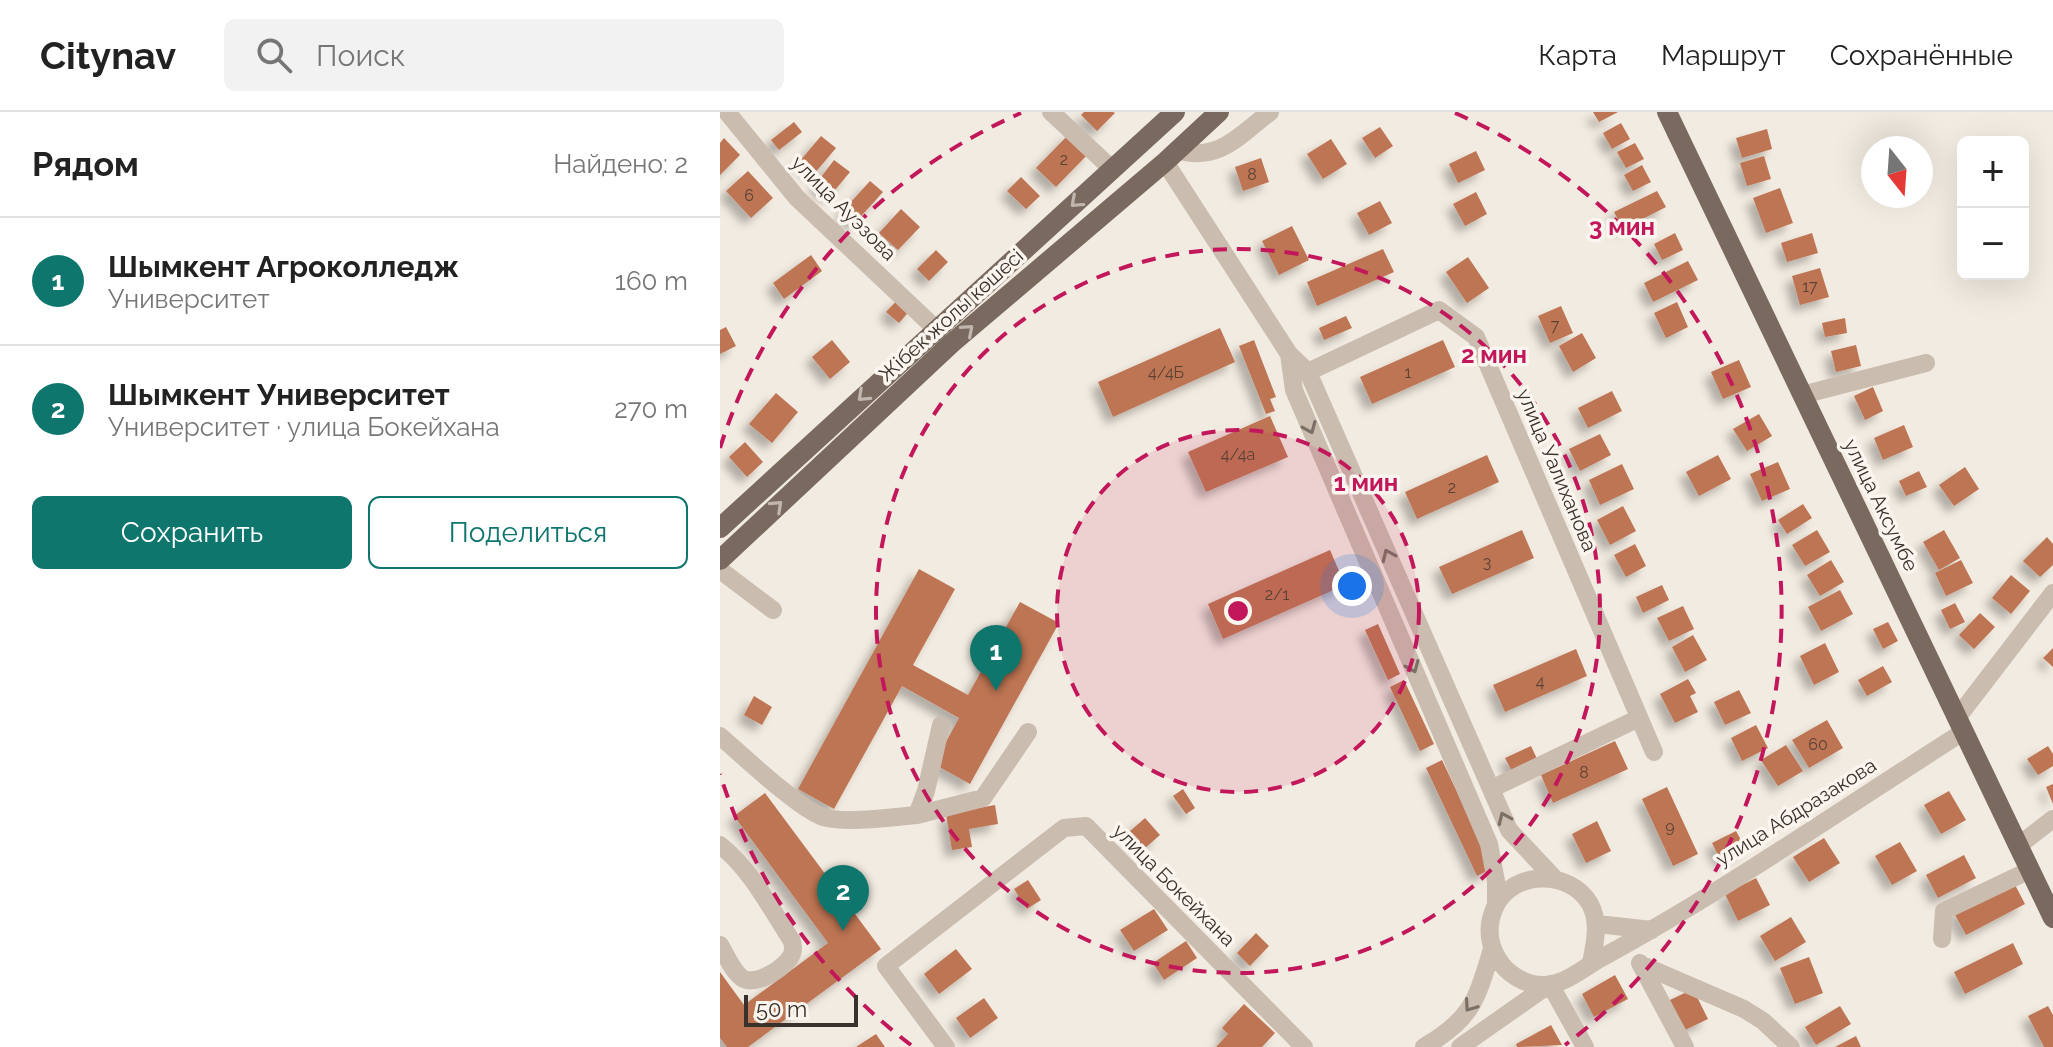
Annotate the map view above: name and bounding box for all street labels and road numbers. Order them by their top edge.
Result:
street label: улица Ауэзова [787,151,901,265]
street label: Жібек жолы көшесі [874,244,1028,386]
street label: улица Уалиханова [1512,385,1602,555]
street label: улица Аксумбе [1839,435,1923,575]
street label: улица Абдразакова [1711,753,1881,871]
street label: улица Бокейхана [1108,819,1240,951]

